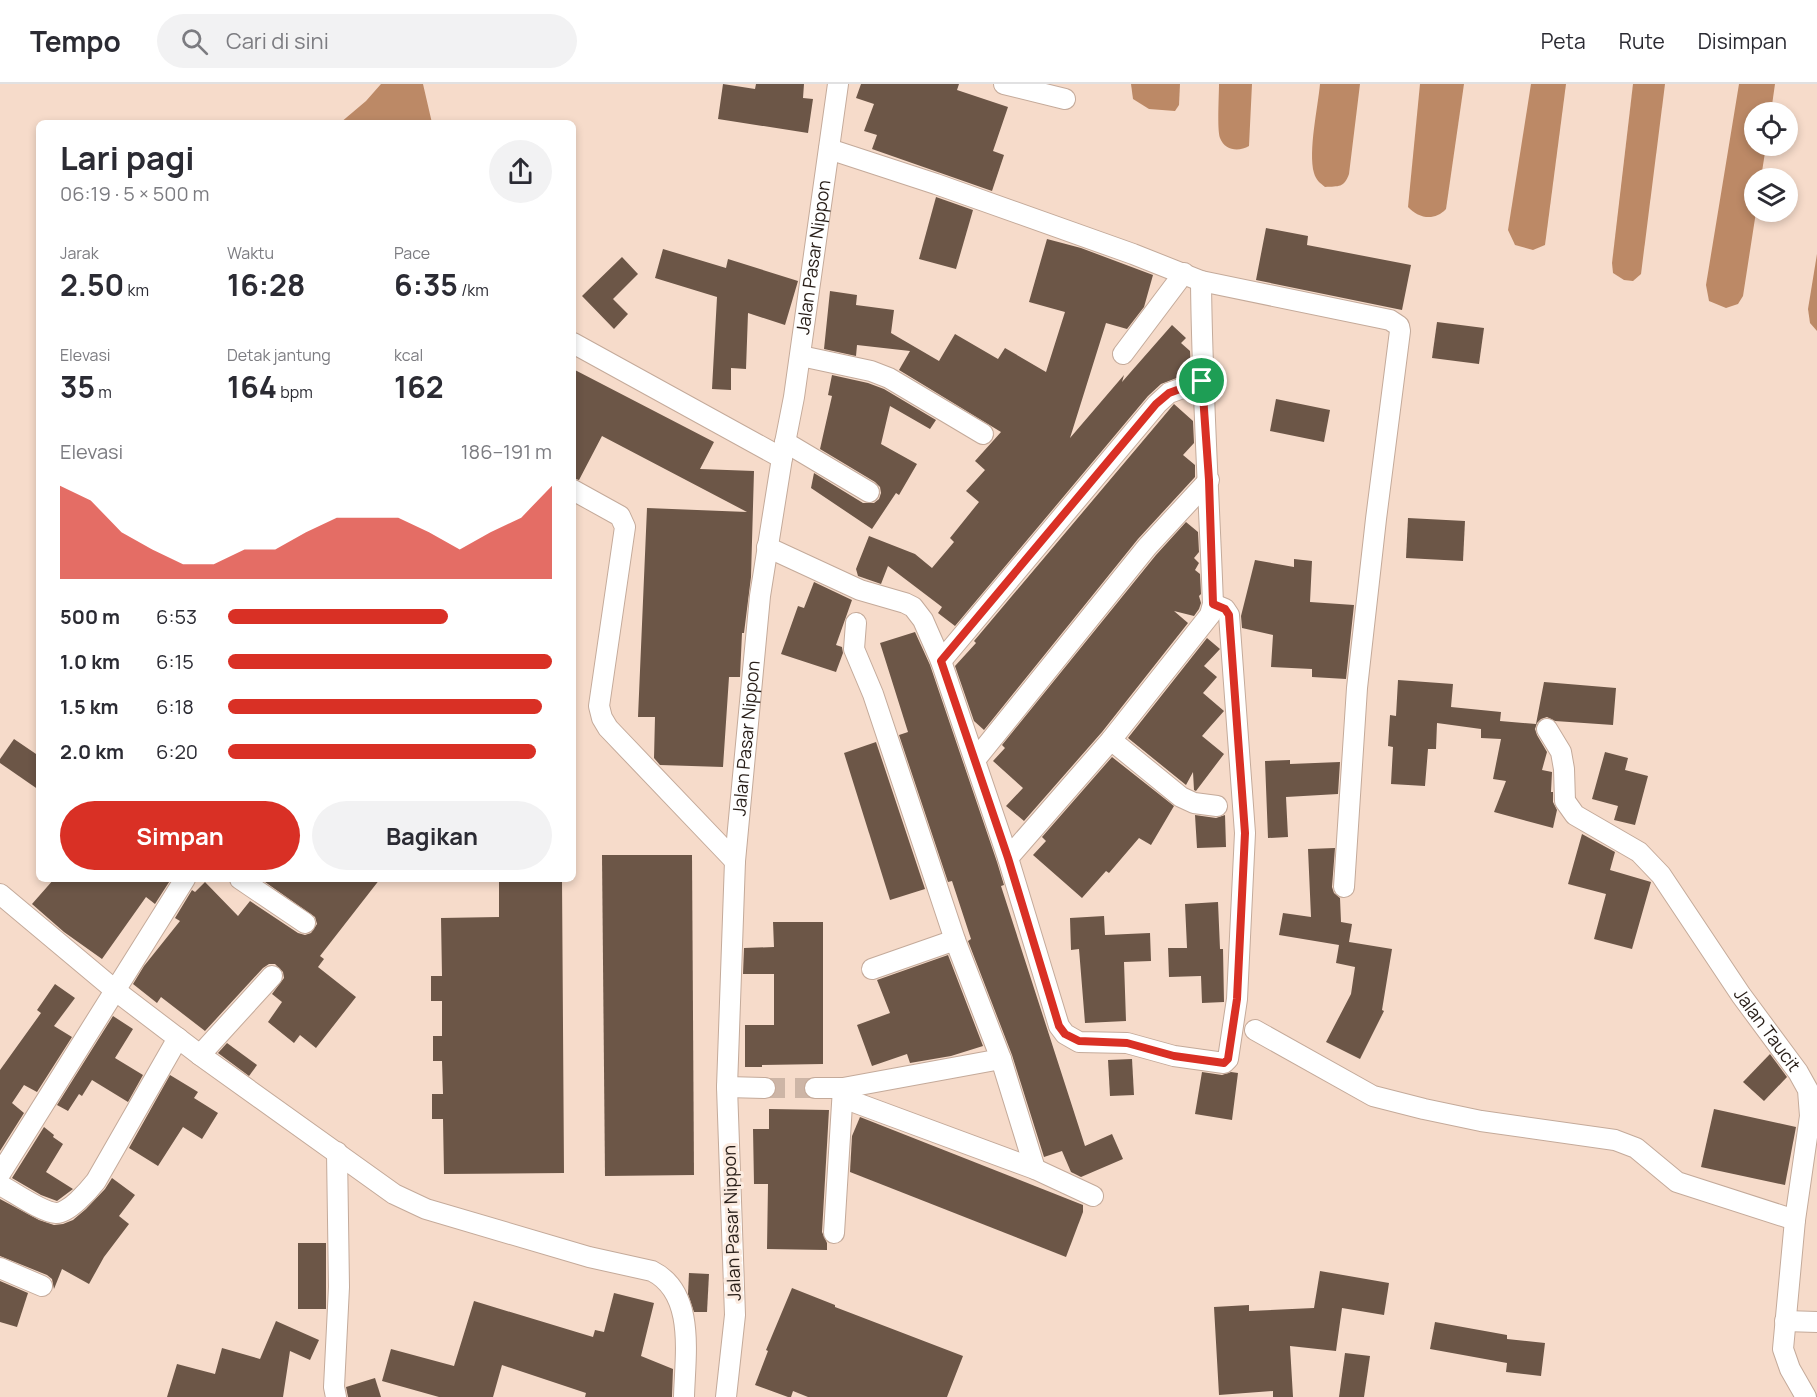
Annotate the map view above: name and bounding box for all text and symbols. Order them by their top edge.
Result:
search box [157,14,577,68]
text: Tempo [30,22,121,60]
icon: search [178,25,211,58]
text: Cari di sini [226,26,329,56]
text: Peta [1541,27,1586,55]
text: Rute [1619,27,1665,55]
text: Disimpan [1698,27,1787,55]
map controls [1744,102,1798,222]
button: locate [1744,102,1798,156]
text: Lari pagi [60,135,195,180]
button: share [489,140,552,203]
button: layers [1744,168,1798,222]
street label: Jalan Pasar Nippon [790,178,835,336]
text: 06:19 · 5 × 500 m [60,180,210,207]
text: Jarak [60,242,99,264]
text: Waktu [227,242,274,264]
text: Pace [394,242,430,264]
text: 2.50 [60,264,124,305]
text: 16:28 [227,264,305,305]
text: 6:35 [394,264,458,305]
text: km [124,279,149,301]
text: /km [458,279,489,301]
text: Elevasi [60,344,111,366]
text: Detak jantung [227,344,331,366]
text: kcal [394,344,423,366]
pin [1176,355,1227,406]
icon: arrive [1185,364,1218,397]
text: 35 [60,366,95,407]
text: 164 [227,366,277,407]
text: 162 [394,366,444,407]
text: m [95,381,112,403]
text: bpm [277,381,313,403]
text: Elevasi [60,438,123,465]
text: 186–191 m [461,438,552,465]
text: 500 m [60,603,120,630]
text: 6:53 [156,603,197,630]
text: 1.0 km [60,648,120,675]
text: 6:15 [156,648,194,675]
street label: Jalan Pasar Nippon [726,659,765,817]
text: 1.5 km [60,693,119,720]
text: 6:18 [156,693,194,720]
text: 2.0 km [60,738,124,765]
text: 6:20 [156,738,198,765]
button: Simpan [60,801,300,870]
button: Bagikan [312,801,552,870]
street label: Jalan Taucit [1729,983,1807,1076]
street label: Jalan Pasar Nippon [716,1145,746,1301]

